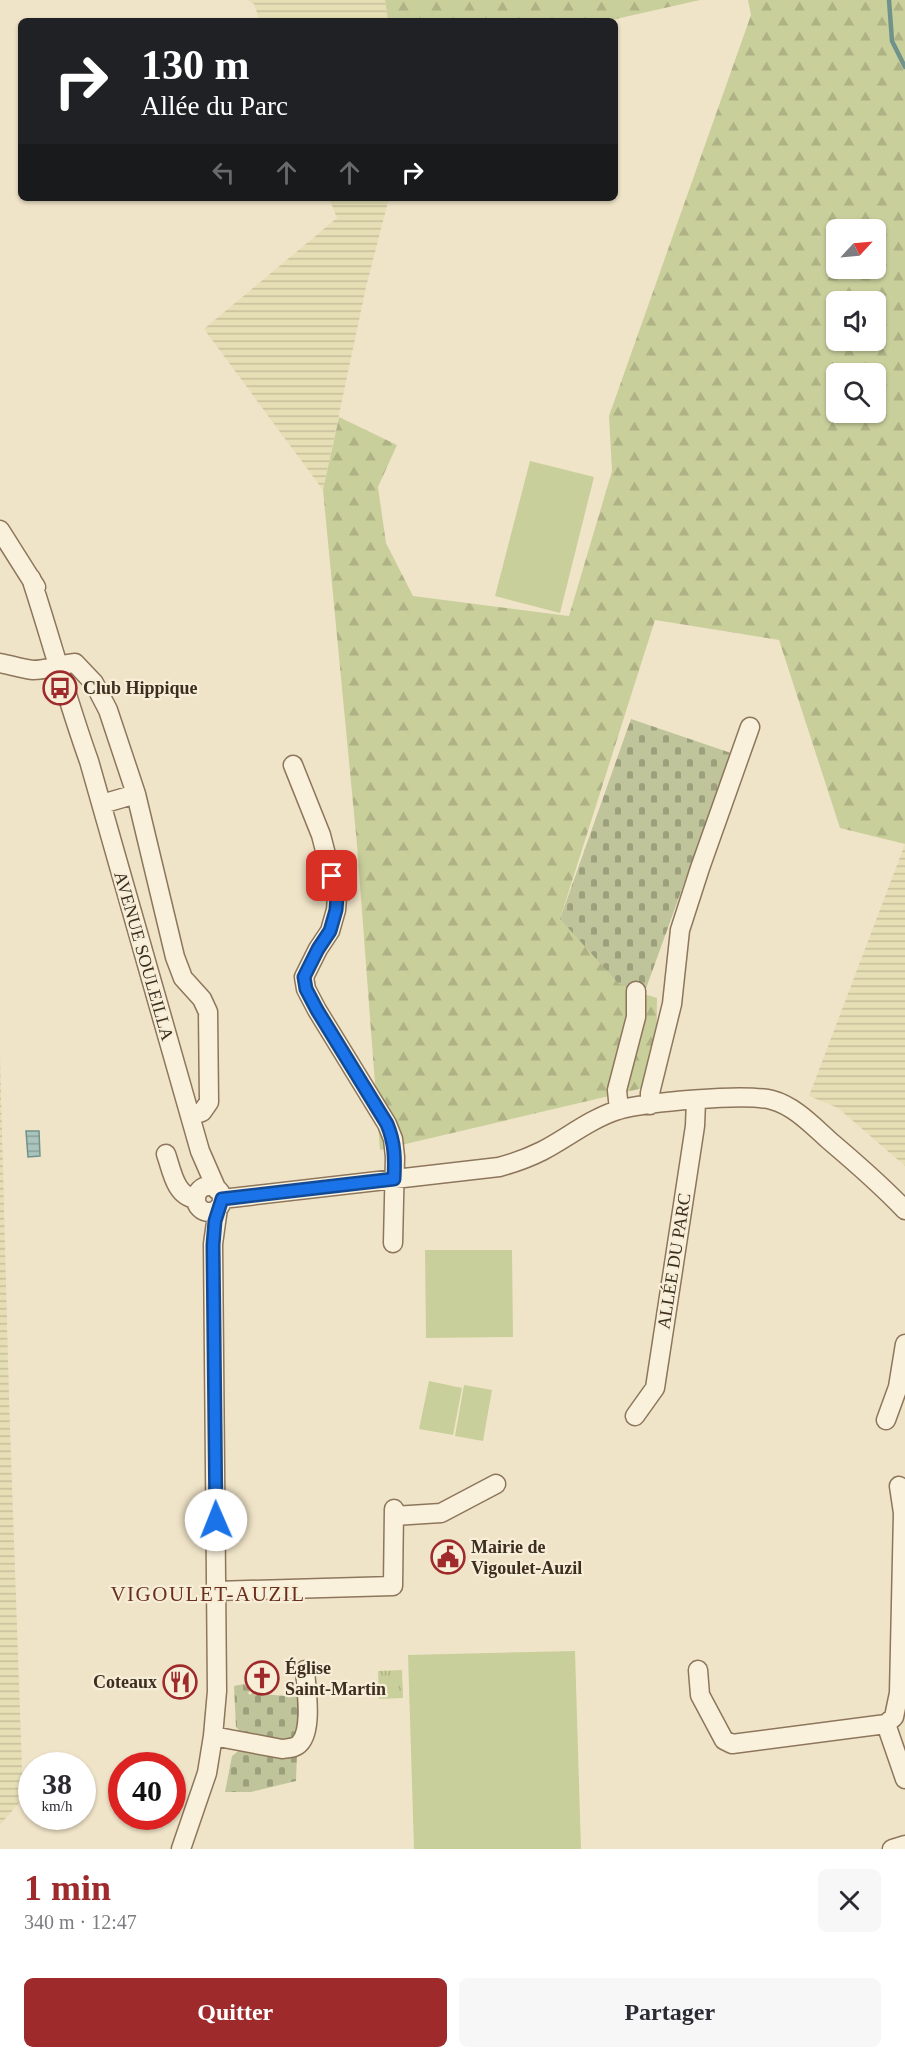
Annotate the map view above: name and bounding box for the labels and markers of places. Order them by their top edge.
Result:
bus stop icon: Club Hippique [42,670,78,706]
place label: Club Hippique [83,678,198,698]
pin [306,850,357,901]
place label: Mairie de Vigoulet-Auzil [471,1537,582,1578]
public building icon: Mairie de Vigoulet-Auzil [430,1539,466,1575]
place label: Église Saint-Martin [285,1657,386,1699]
church icon: Église Saint-Martin [244,1660,280,1696]
restaurant icon: Coteaux [162,1664,198,1700]
place label: Coteaux [93,1672,157,1692]

